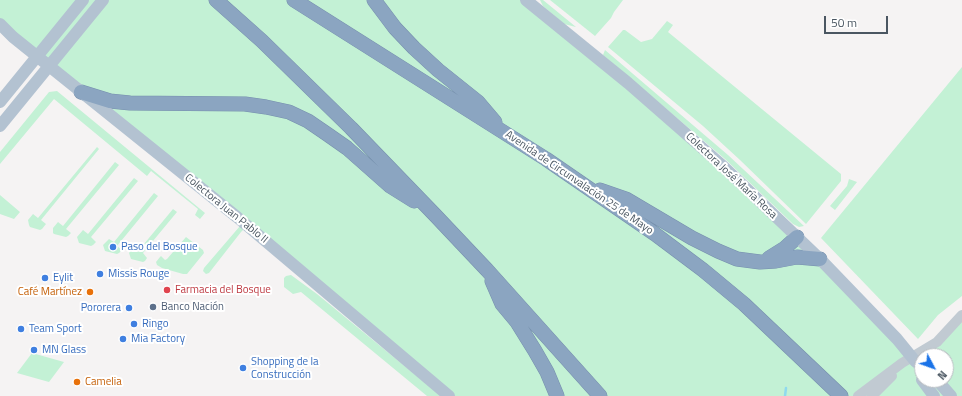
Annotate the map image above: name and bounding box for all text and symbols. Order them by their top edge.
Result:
scale bar [826,8,890,34]
text: 50 m [831,13,857,32]
street label: Avenida de Circunvalación 25 de Mayo [502,128,656,238]
street label: Colectora José María Rosa [683,130,779,222]
street label: Colectora Juan Pablo II [182,172,270,246]
place label: Paso del Bosque [121,240,198,254]
marker: Paso del Bosque [108,242,118,252]
place label: Missis Rouge [108,267,169,281]
marker: Missis Rouge [95,269,105,279]
place label: Eylit [53,271,73,285]
marker: Eylit [40,273,50,283]
place label: Farmacia del Bosque [175,283,271,297]
place label: Café Martínez [18,285,82,299]
marker: Farmacia del Bosque [162,285,172,295]
marker: Café Martínez [85,287,95,297]
place label: Banco Nación [161,300,224,314]
place label: Pororera [81,301,121,315]
marker: Banco Nación [148,302,158,312]
marker: Pororera [124,303,134,313]
place label: Ringo [142,317,169,331]
marker: Ringo [129,319,139,329]
place label: Team Sport [29,322,82,336]
marker: Team Sport [16,324,26,334]
place label: Mia Factory [131,332,185,346]
marker: Mia Factory [118,334,128,344]
place label: MN Glass [42,343,86,357]
marker: MN Glass [29,345,39,355]
north arrow [914,348,954,388]
place label: Shopping de la Construcción [251,355,319,381]
marker: Shopping de la Construcción [238,363,248,373]
text: N [934,367,951,383]
place label: Camelia [85,375,122,389]
marker: Camelia [72,377,82,387]

